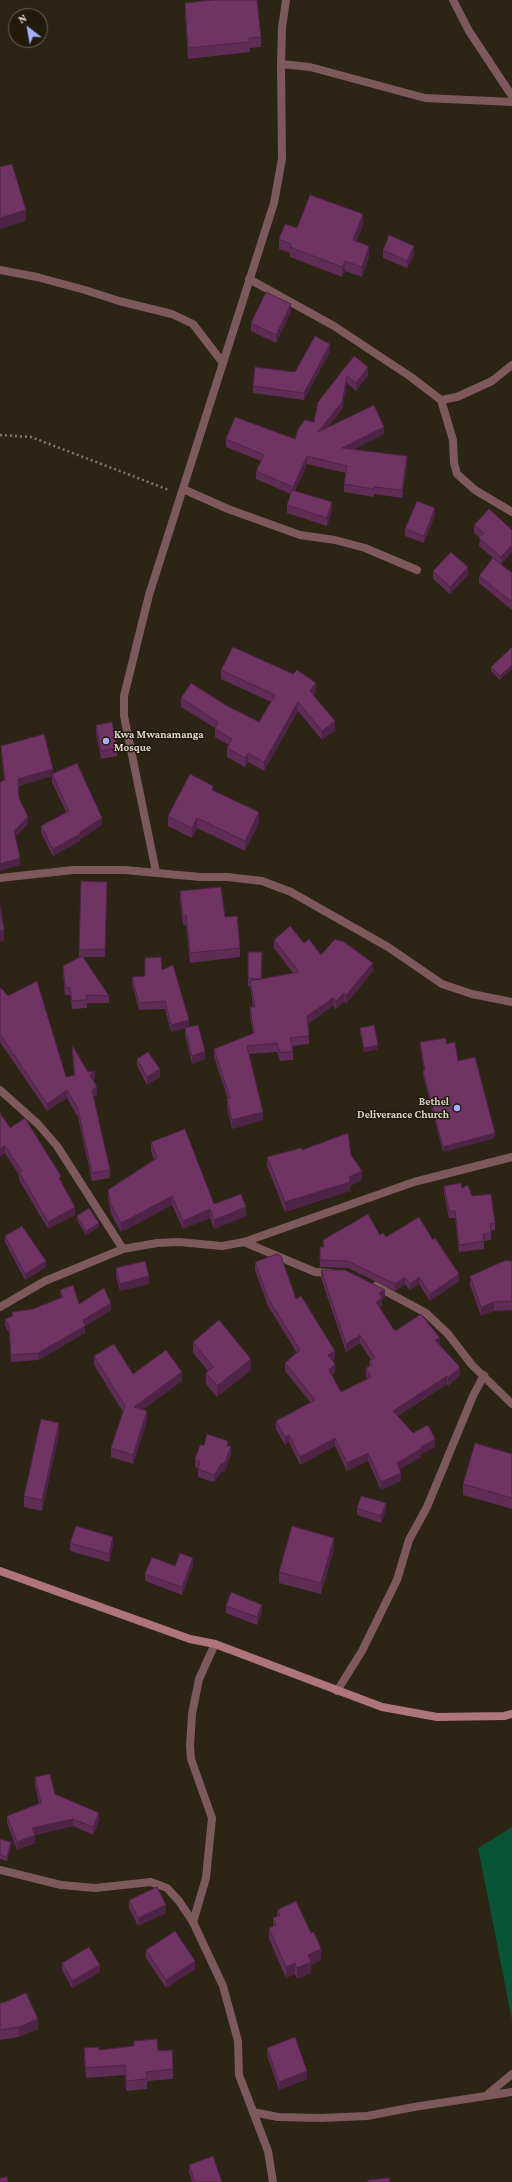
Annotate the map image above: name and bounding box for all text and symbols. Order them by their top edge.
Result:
north arrow [8,8,48,48]
text: N [16,11,29,26]
place label: Kwa Mwanamanga Mosque [114,728,204,754]
marker: Kwa Mwanamanga Mosque [101,736,111,746]
place label: Bethel Deliverance Church [357,1095,449,1121]
marker: Bethel Deliverance Church [452,1103,462,1113]

